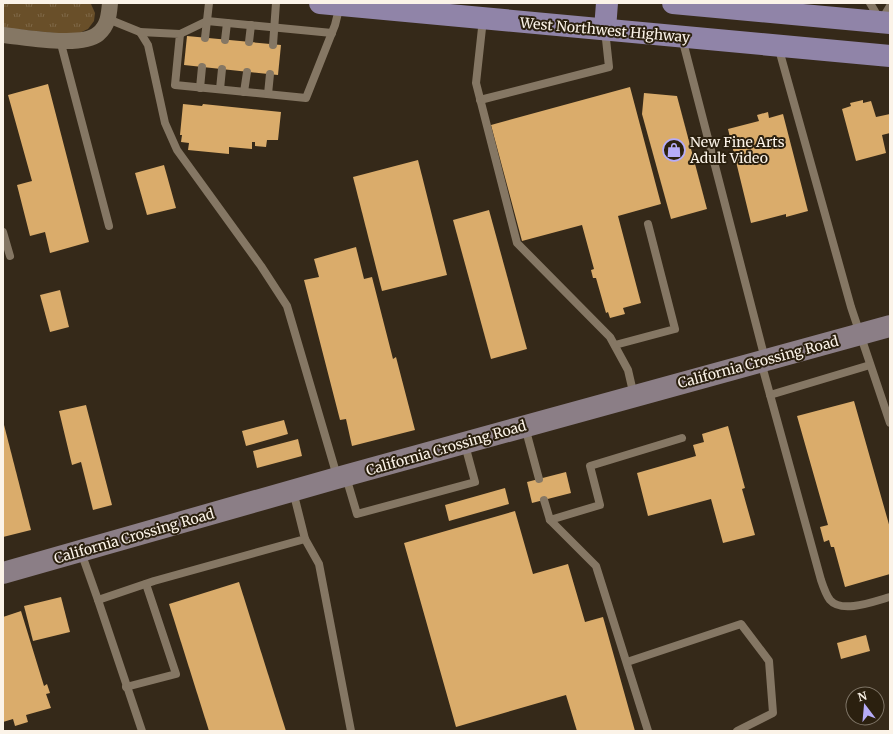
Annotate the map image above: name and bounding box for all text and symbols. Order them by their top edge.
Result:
street label: West Northwest Highway [518,14,692,46]
place label: New Fine Arts Adult Video [689,133,785,167]
shop icon: New Fine Arts Adult Video [661,137,687,163]
street label: California Crossing Road [676,332,841,392]
street label: California Crossing Road [364,416,529,480]
street label: California Crossing Road [52,504,217,568]
north arrow [845,686,885,726]
text: N [856,688,869,704]

